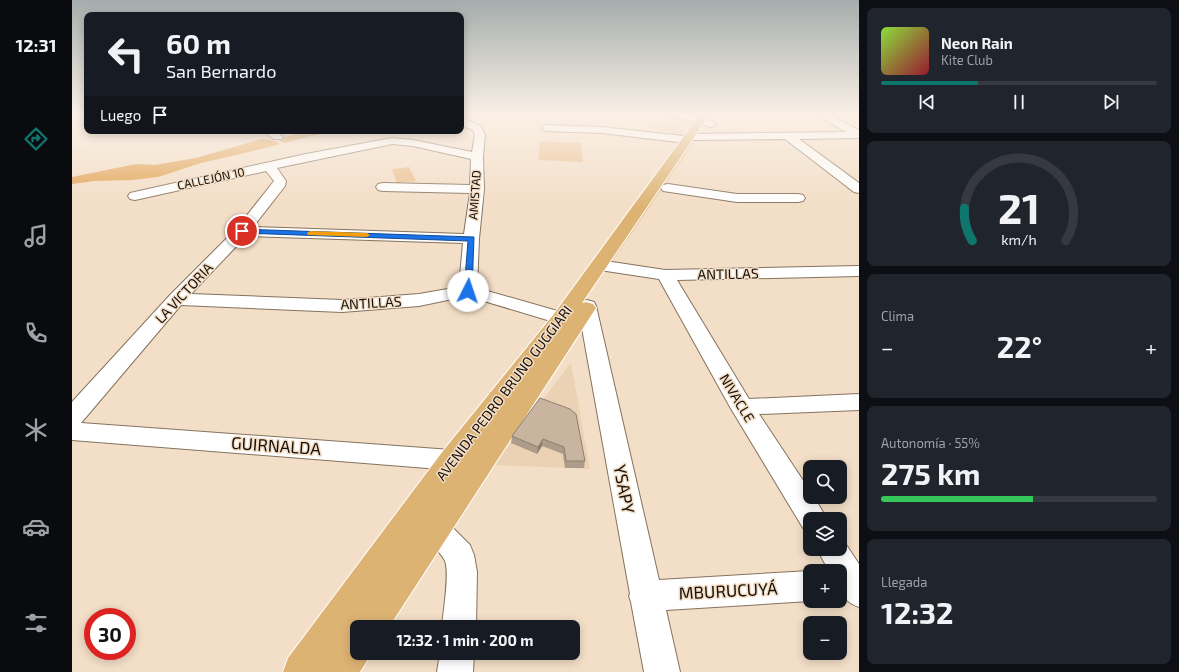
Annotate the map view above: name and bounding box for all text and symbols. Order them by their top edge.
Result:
text: 60 m [166,26,231,60]
icon: left [100,28,152,80]
text: 12:31 [16,34,56,56]
text: Neon Rain [941,34,1013,52]
text: Kite Club [941,52,993,68]
text: San Bernardo [166,60,276,82]
icon: previous [916,91,938,113]
icon: pause [1008,91,1030,113]
icon: next [1100,91,1122,113]
icon: arrive [149,104,171,126]
text: Luego [100,106,141,124]
icon: directions [22,125,50,153]
street label: CALLEJÓN 10 [176,164,246,192]
street label: AMISTAD [465,170,483,220]
text: 21 [998,182,1040,232]
pin [225,214,259,248]
icon: arrive [231,220,253,242]
icon: music [22,222,50,250]
text: km/h [1001,231,1037,248]
street label: LA VICTORIA [151,259,216,327]
street label: ANTILLAS [697,264,759,283]
position arrow [447,270,489,312]
street label: ANTILLAS [340,292,402,313]
street label: AVENIDA PEDRO BRUNO GUGGIARI [432,302,575,484]
text: Clima [881,308,914,324]
icon: phone [22,319,50,347]
text: 22° [997,328,1042,364]
text: − [881,334,894,360]
text: + [1145,334,1157,360]
street label: NIVACLE [716,371,759,425]
icon: climate [22,416,50,444]
street label: GUIRNALDA [230,432,322,458]
text: Autonomía · 55% [881,435,980,451]
text: 275 km [881,455,981,491]
map controls [803,460,847,660]
button: search [803,460,847,504]
street label: YSAPY [610,463,640,515]
button: layers [803,512,847,556]
icon: car [22,513,50,541]
button: + [803,564,847,608]
text: Llegada [881,574,927,590]
street label: MBURUCUYÁ [678,577,778,603]
text: 12:32 [881,594,954,630]
speed limit sign: 30 [84,608,136,660]
icon: filters [22,609,50,637]
button: − [803,616,847,660]
text: 12:32 · 1 min · 200 m [397,631,533,649]

